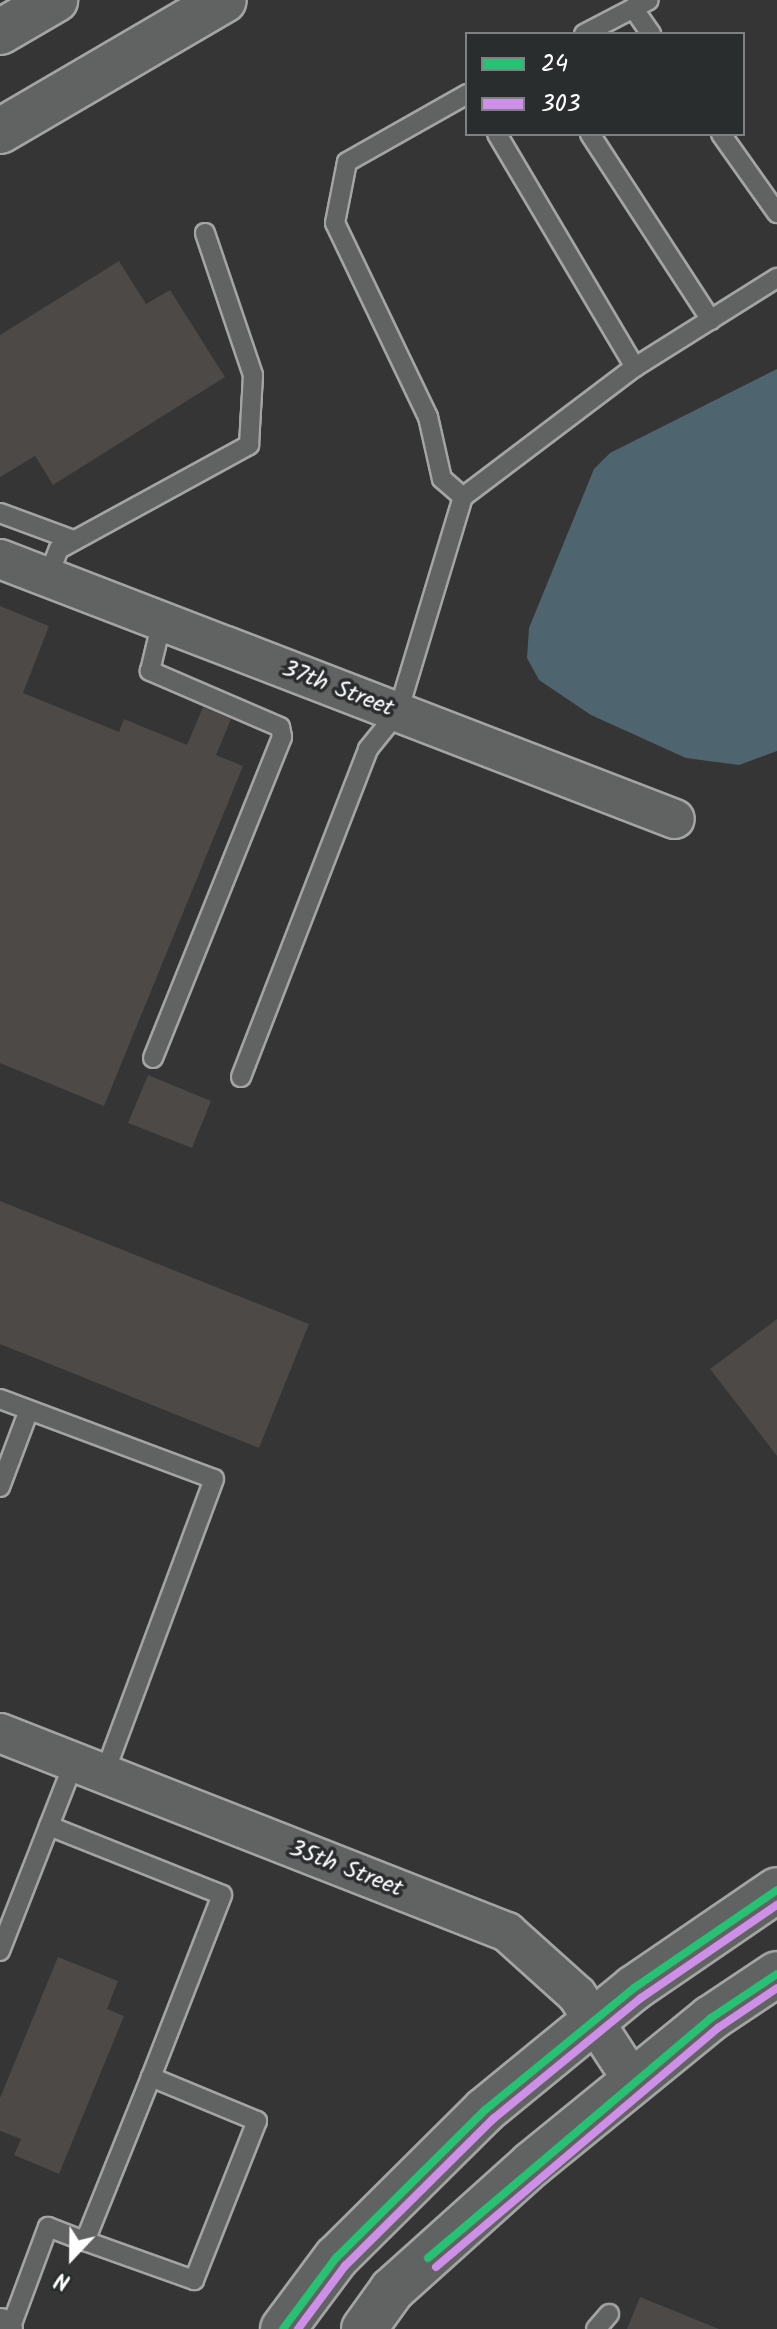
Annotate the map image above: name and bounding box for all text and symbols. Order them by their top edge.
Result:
legend [465,32,745,136]
text: 24 [541,45,568,84]
text: 303 [541,85,580,124]
street label: 37th Street [278,655,398,723]
street label: 35th Street [285,1834,407,1904]
north arrow [32,2217,112,2297]
text: N [50,2261,76,2299]

